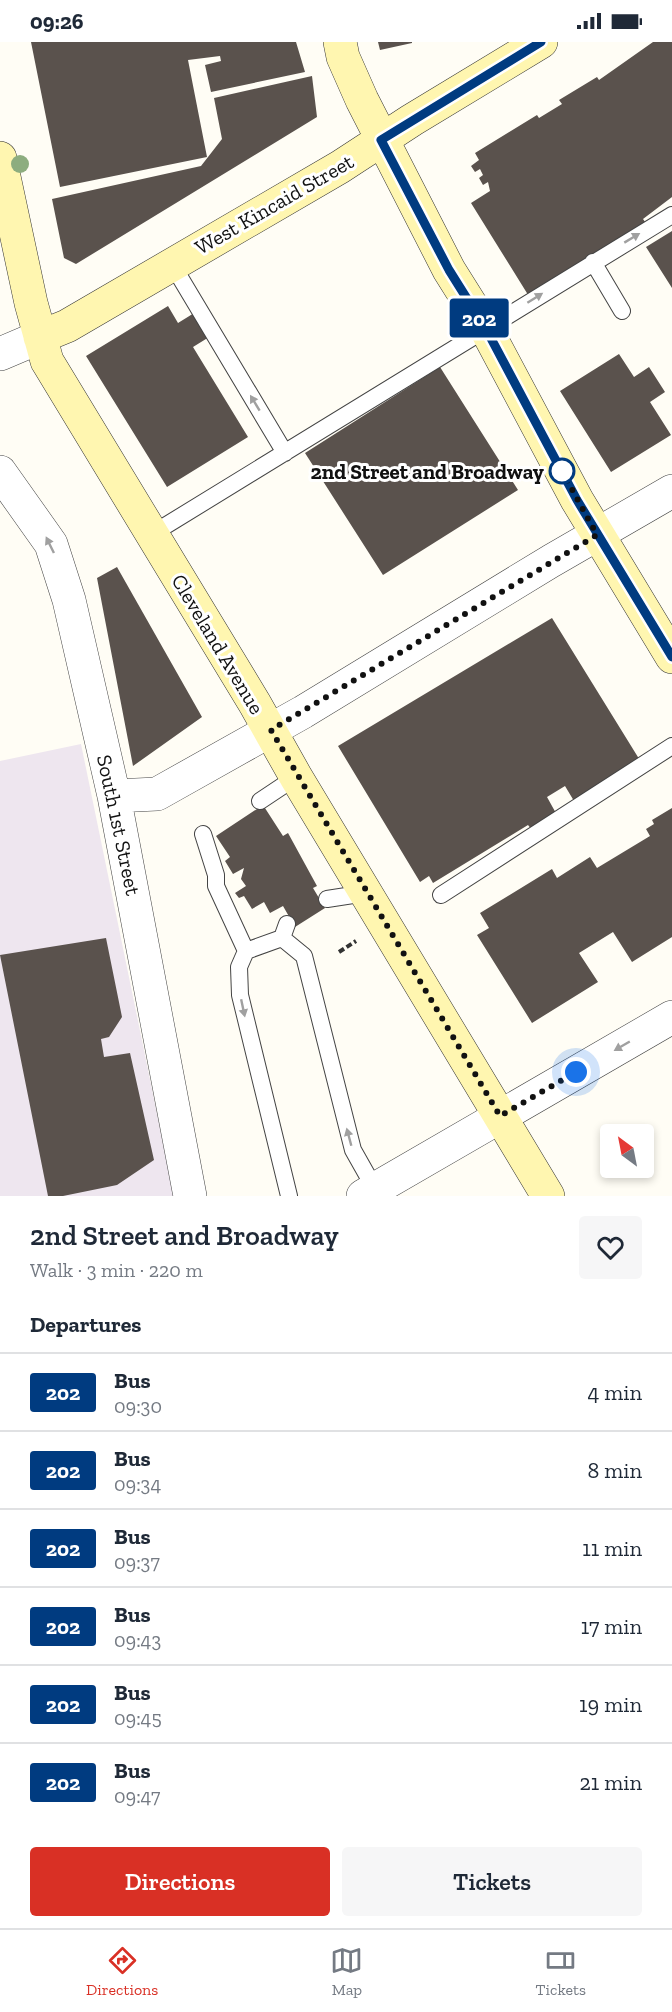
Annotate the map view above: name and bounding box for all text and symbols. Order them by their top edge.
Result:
text: 09:26 [30,8,84,35]
street label: West Kincaid Street [190,148,358,260]
one-way arrow [624,233,640,244]
one-way arrow [527,292,543,303]
line badge: 202 [444,298,514,338]
text: 202 [462,306,496,331]
one-way arrow [249,395,260,411]
marker: 2nd Street and Broadway [549,458,575,484]
place label: 2nd Street and Broadway [311,459,544,484]
one-way arrow [46,536,56,554]
street label: Cleveland Avenue [166,569,270,719]
street label: South 1st Street [92,752,146,898]
one-way arrow [239,999,248,1018]
one-way arrow [614,1041,630,1052]
your location [561,1057,591,1087]
north arrow [600,1124,654,1178]
map controls [600,1124,654,1178]
one-way arrow [344,1128,353,1146]
button: heart [579,1216,642,1279]
text: 2nd Street and Broadway [30,1219,339,1252]
text: Walk · 3 min · 220 m [30,1258,203,1282]
text: Departures [30,1311,141,1338]
text: Bus [114,1367,151,1394]
text: 4 min [587,1379,642,1406]
text: 202 [46,1380,80,1405]
text: 09:30 [114,1394,162,1418]
text: Bus [114,1445,151,1472]
text: 8 min [587,1457,642,1484]
text: 202 [46,1458,80,1483]
text: 09:34 [114,1472,161,1496]
text: Bus [114,1523,151,1550]
text: 11 min [582,1535,642,1562]
text: 202 [46,1536,80,1561]
text: 09:37 [114,1550,160,1574]
text: Bus [114,1601,151,1628]
text: 17 min [581,1613,642,1640]
text: 202 [46,1614,80,1639]
text: 09:43 [114,1628,161,1652]
text: Bus [114,1679,151,1706]
text: 19 min [579,1691,642,1718]
text: 202 [46,1692,80,1717]
text: 09:45 [114,1706,162,1730]
text: Bus [114,1757,151,1784]
text: 21 min [579,1769,642,1796]
text: 202 [46,1770,80,1795]
text: 09:47 [114,1784,161,1808]
button: Directions [30,1847,330,1916]
button: Tickets [342,1847,642,1916]
tab: Directions [86,1944,158,1999]
tab: Map [330,1944,363,1999]
tab: Tickets [536,1944,586,1999]

